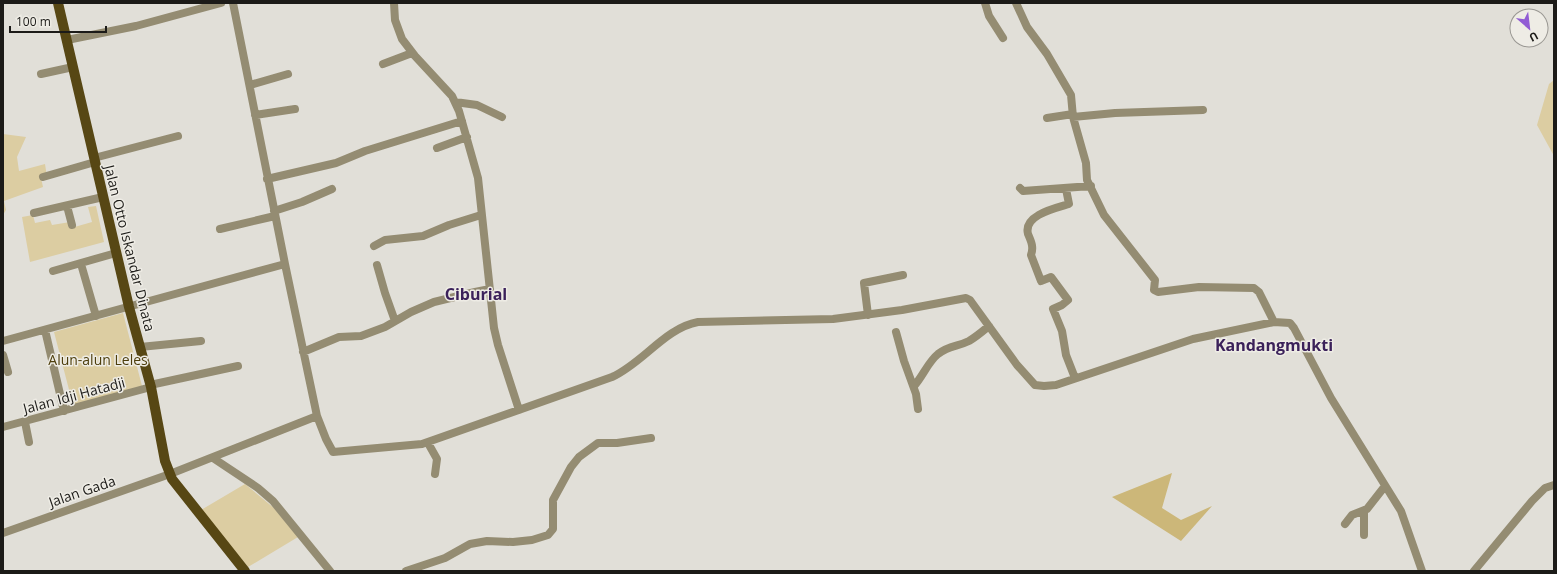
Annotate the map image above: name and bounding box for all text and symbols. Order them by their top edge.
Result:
scale bar [10,8,106,34]
north arrow [1509,8,1549,48]
text: 100 m [16,13,51,30]
text: U [1527,29,1541,46]
street label: Jalan Otto Iskandar Dinata [100,161,160,333]
district label: Ciburial [445,283,507,305]
district label: Kandangmukti [1215,334,1333,356]
park label: Alun-alun Leles [48,350,148,369]
street label: Jalan Idji Hatadji [19,372,127,418]
street label: Jalan Gada [44,471,118,512]

